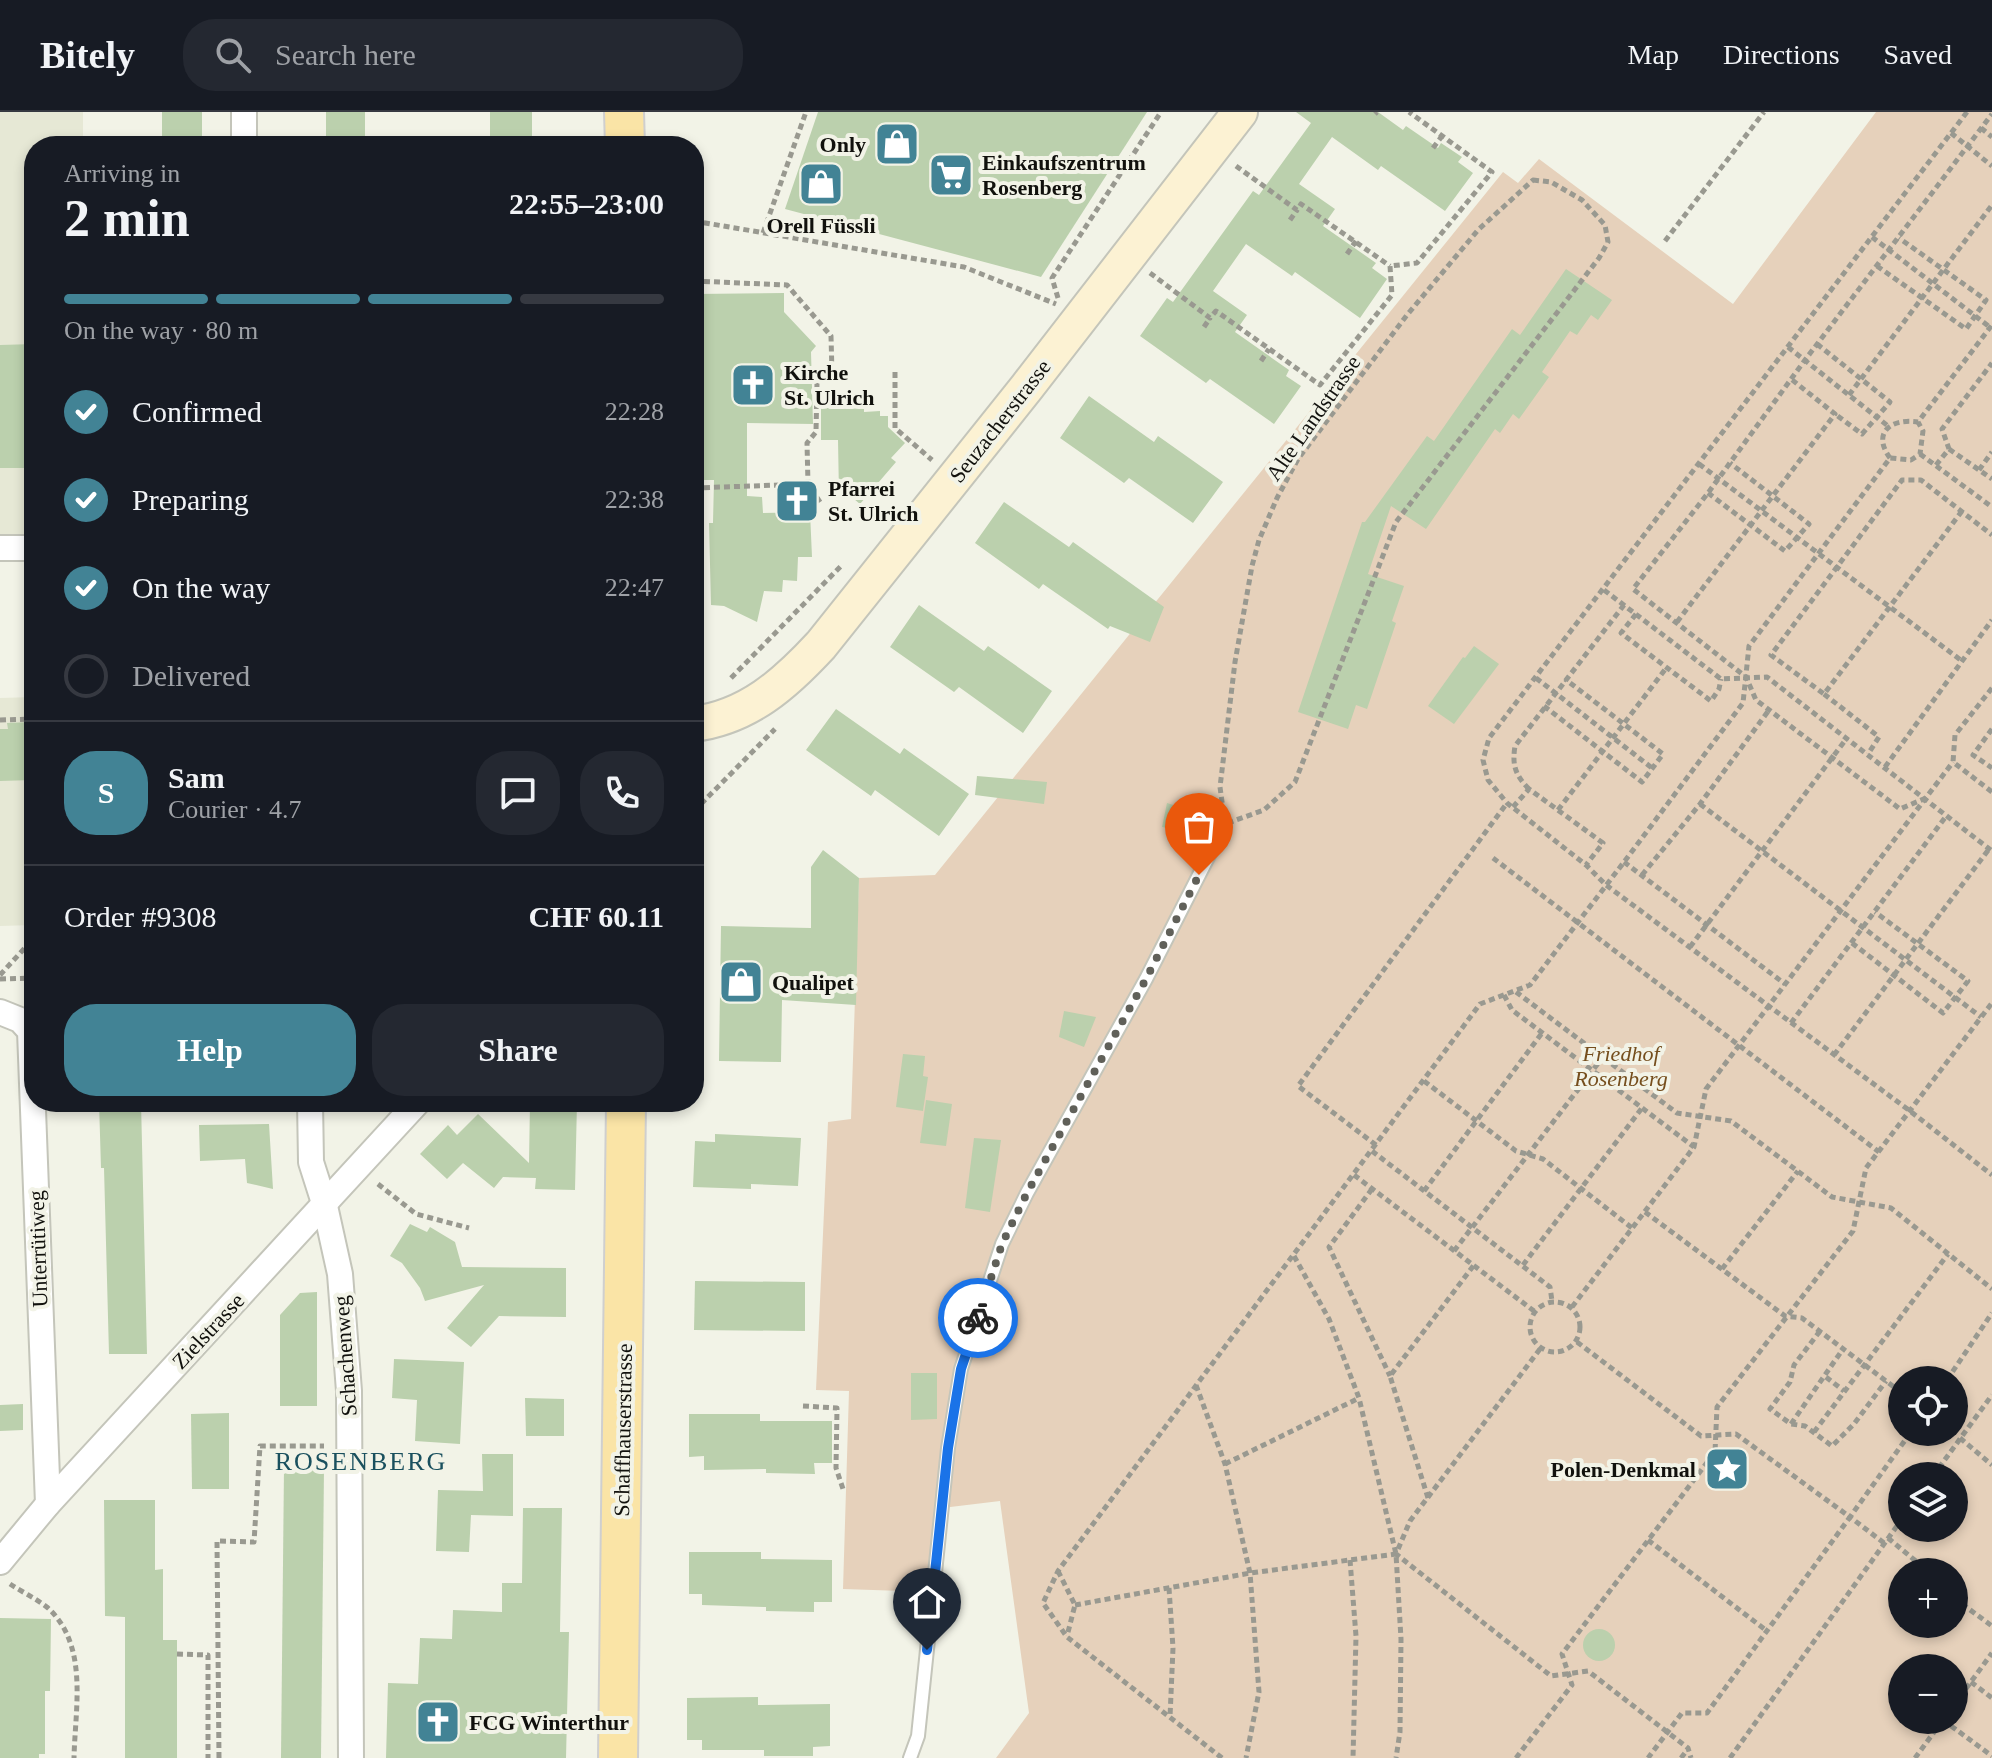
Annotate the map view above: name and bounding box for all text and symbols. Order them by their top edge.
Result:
search box [183,19,743,91]
icon: search [211,33,255,77]
text: Bitely [40,34,135,76]
text: Search here [275,38,416,71]
text: Map [1628,39,1679,70]
text: Directions [1723,39,1840,70]
text: Saved [1884,39,1952,70]
shop icon: Only [873,120,921,168]
place label: Only [820,132,866,157]
place label: Einkaufszentrum Rosenberg [982,150,1146,200]
supermarket icon: Einkaufszentrum Rosenberg [927,151,975,199]
text: Arriving in [64,159,180,188]
shop icon: Orell Füssli [797,160,845,208]
text: 22:55–23:00 [509,187,664,220]
text: 2 min [64,190,190,247]
place label: Orell Füssli [767,213,876,238]
text: On the way · 80 m [64,316,258,345]
street label: Alte Landstrasse [1261,351,1365,485]
street label: Seuzacherstrasse [944,355,1056,487]
place label: Kirche St. Ulrich [784,360,874,410]
church icon: Kirche St. Ulrich [729,361,777,409]
icon: check [64,390,108,434]
text: Confirmed [132,395,262,428]
text: 22:28 [605,397,664,426]
place label: Pfarrei St. Ulrich [828,476,918,526]
church icon: Pfarrei St. Ulrich [773,477,821,525]
icon: check [64,478,108,522]
text: Preparing [132,483,249,516]
text: 22:38 [605,485,664,514]
icon: check [64,566,108,610]
text: On the way [132,571,270,604]
text: 22:47 [605,573,664,602]
text: Delivered [132,659,250,692]
button: chat [476,751,560,835]
button: phone [580,751,664,835]
text: Sam [168,761,225,794]
text: S [98,776,114,809]
pin [1165,793,1233,875]
text: Courier · 4.7 [168,795,302,824]
icon: bag [1177,805,1221,849]
text: Order #9308 [64,900,216,933]
text: CHF 60.11 [528,900,664,933]
shop icon: Qualipet [717,958,765,1006]
place label: Qualipet [772,970,855,995]
button: Help [64,1004,356,1096]
button: Share [372,1004,664,1096]
park label: Friedhof Rosenberg [1573,1041,1668,1091]
street label: Unterrütiweg [23,1190,53,1308]
courier [938,1278,1018,1358]
street label: Zielstrasse [167,1288,249,1374]
street label: Schachenweg [328,1295,362,1417]
icon: bike [956,1296,1000,1340]
street label: Schaffhauserstrasse [609,1343,637,1517]
map controls [1888,1366,1968,1734]
button: locate [1888,1366,1968,1446]
place icon: Polen-Denkmal [1703,1445,1751,1493]
district label: ROSENBERG [275,1447,447,1476]
place label: Polen-Denkmal [1551,1457,1696,1482]
button: layers [1888,1462,1968,1542]
button: + [1888,1558,1968,1638]
pin [893,1568,961,1650]
icon: home [905,1580,949,1624]
button: − [1888,1654,1968,1734]
church icon: FCG Winterthur [414,1698,462,1746]
place label: FCG Winterthur [469,1710,629,1735]

